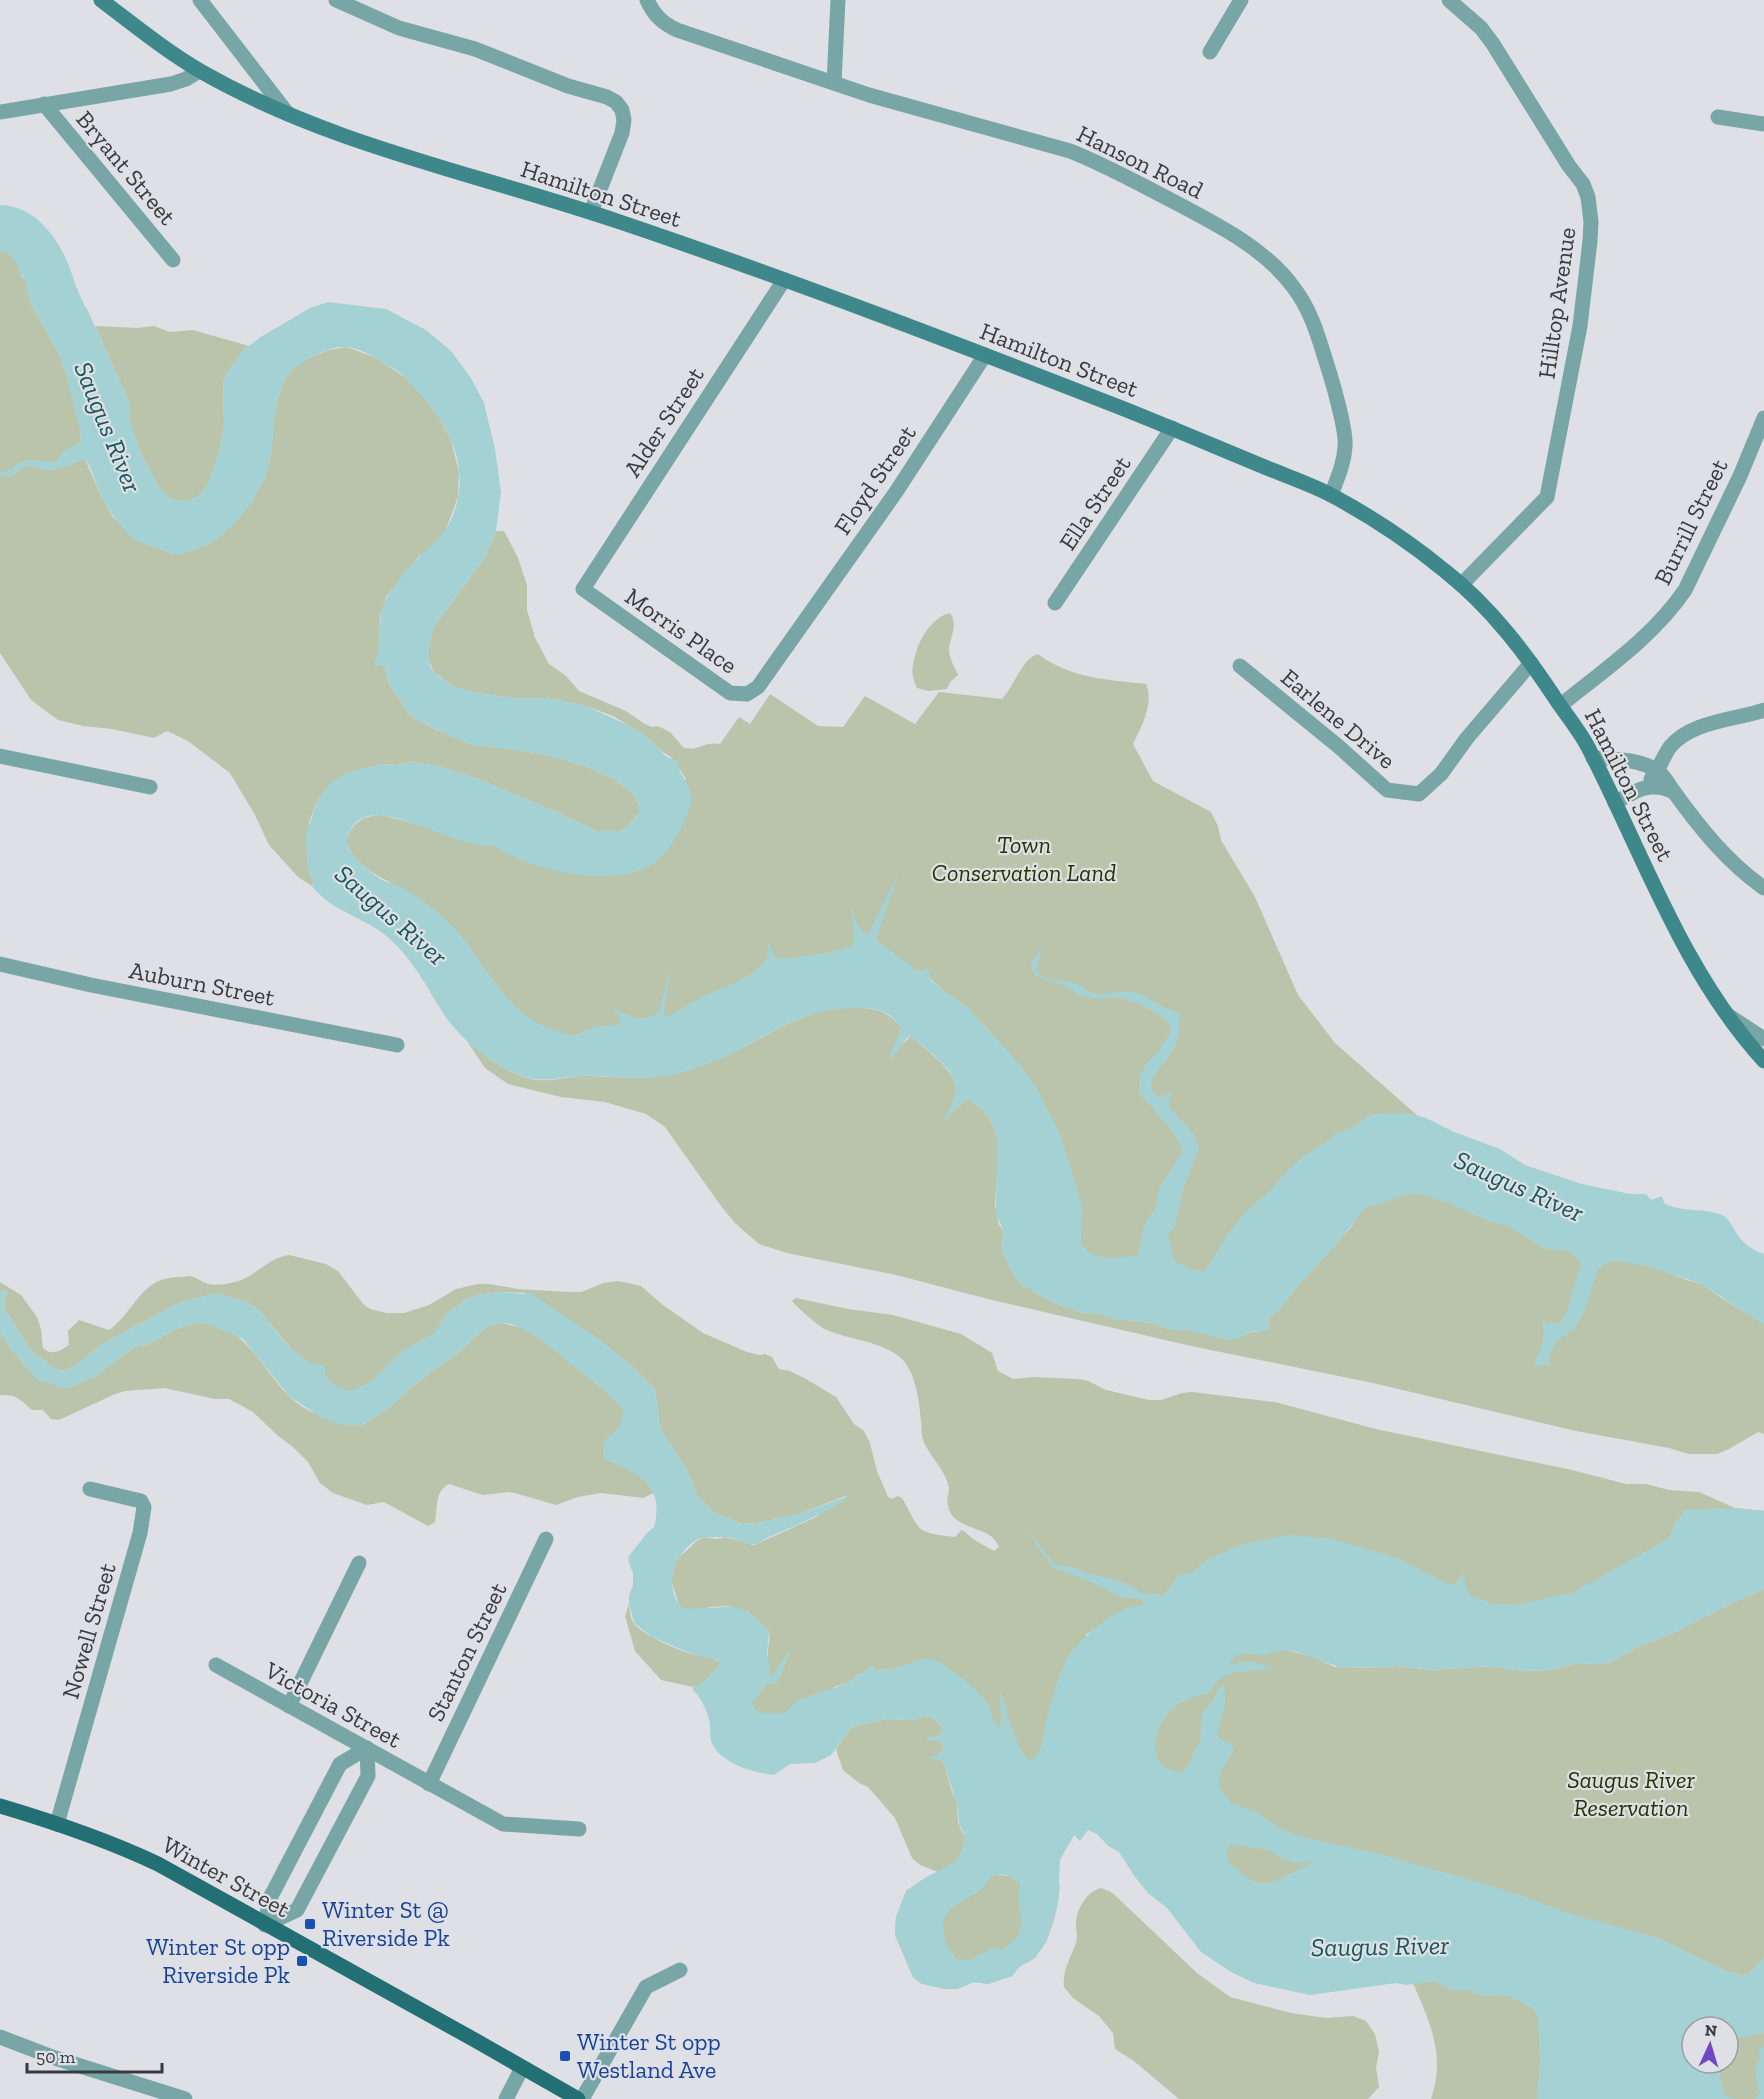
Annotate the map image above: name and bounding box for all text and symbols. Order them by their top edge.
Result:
street label: Bryant Street [70,105,182,231]
street label: Hanson Road [1072,119,1208,205]
street label: Hamilton Street [517,154,685,233]
street label: Hilltop Avenue [1532,225,1581,381]
street label: Hamilton Street [976,316,1142,403]
water label: Saugus River [67,357,149,497]
street label: Alder Street [617,361,710,482]
street label: Floyd Street [827,420,922,540]
street label: Ella Street [1053,450,1137,555]
street label: Burrill Street [1648,454,1733,589]
street label: Morris Place [620,581,743,680]
street label: Earlene Drive [1275,662,1401,775]
street label: Hamilton Street [1579,704,1680,866]
park label: Town Conservation Land [932,830,1116,887]
water label: Saugus River [328,858,454,972]
street label: Auburn Street [127,955,277,1012]
water label: Saugus River [1449,1143,1589,1229]
street label: Nowell Street [55,1559,122,1702]
street label: Stanton Street [420,1578,513,1726]
street label: Victoria Street [259,1655,406,1754]
park label: Saugus River Reservation [1567,1765,1696,1822]
street label: Winter Street [158,1830,295,1923]
place label: Winter St @ Riverside Pk [322,1895,450,1952]
marker: Winter St @ Riverside Pk [303,1917,317,1931]
water label: Saugus River [1311,1929,1449,1963]
place label: Winter St opp Riverside Pk [146,1932,291,1989]
marker: Winter St opp Riverside Pk [295,1954,309,1968]
north arrow [1680,2015,1740,2075]
text: N [1704,2021,1718,2040]
place label: Winter St opp Westland Ave [577,2027,721,2084]
scale bar [27,2036,162,2074]
text: 50 m [36,2046,76,2068]
marker: Winter St opp Westland Ave [558,2049,572,2063]

